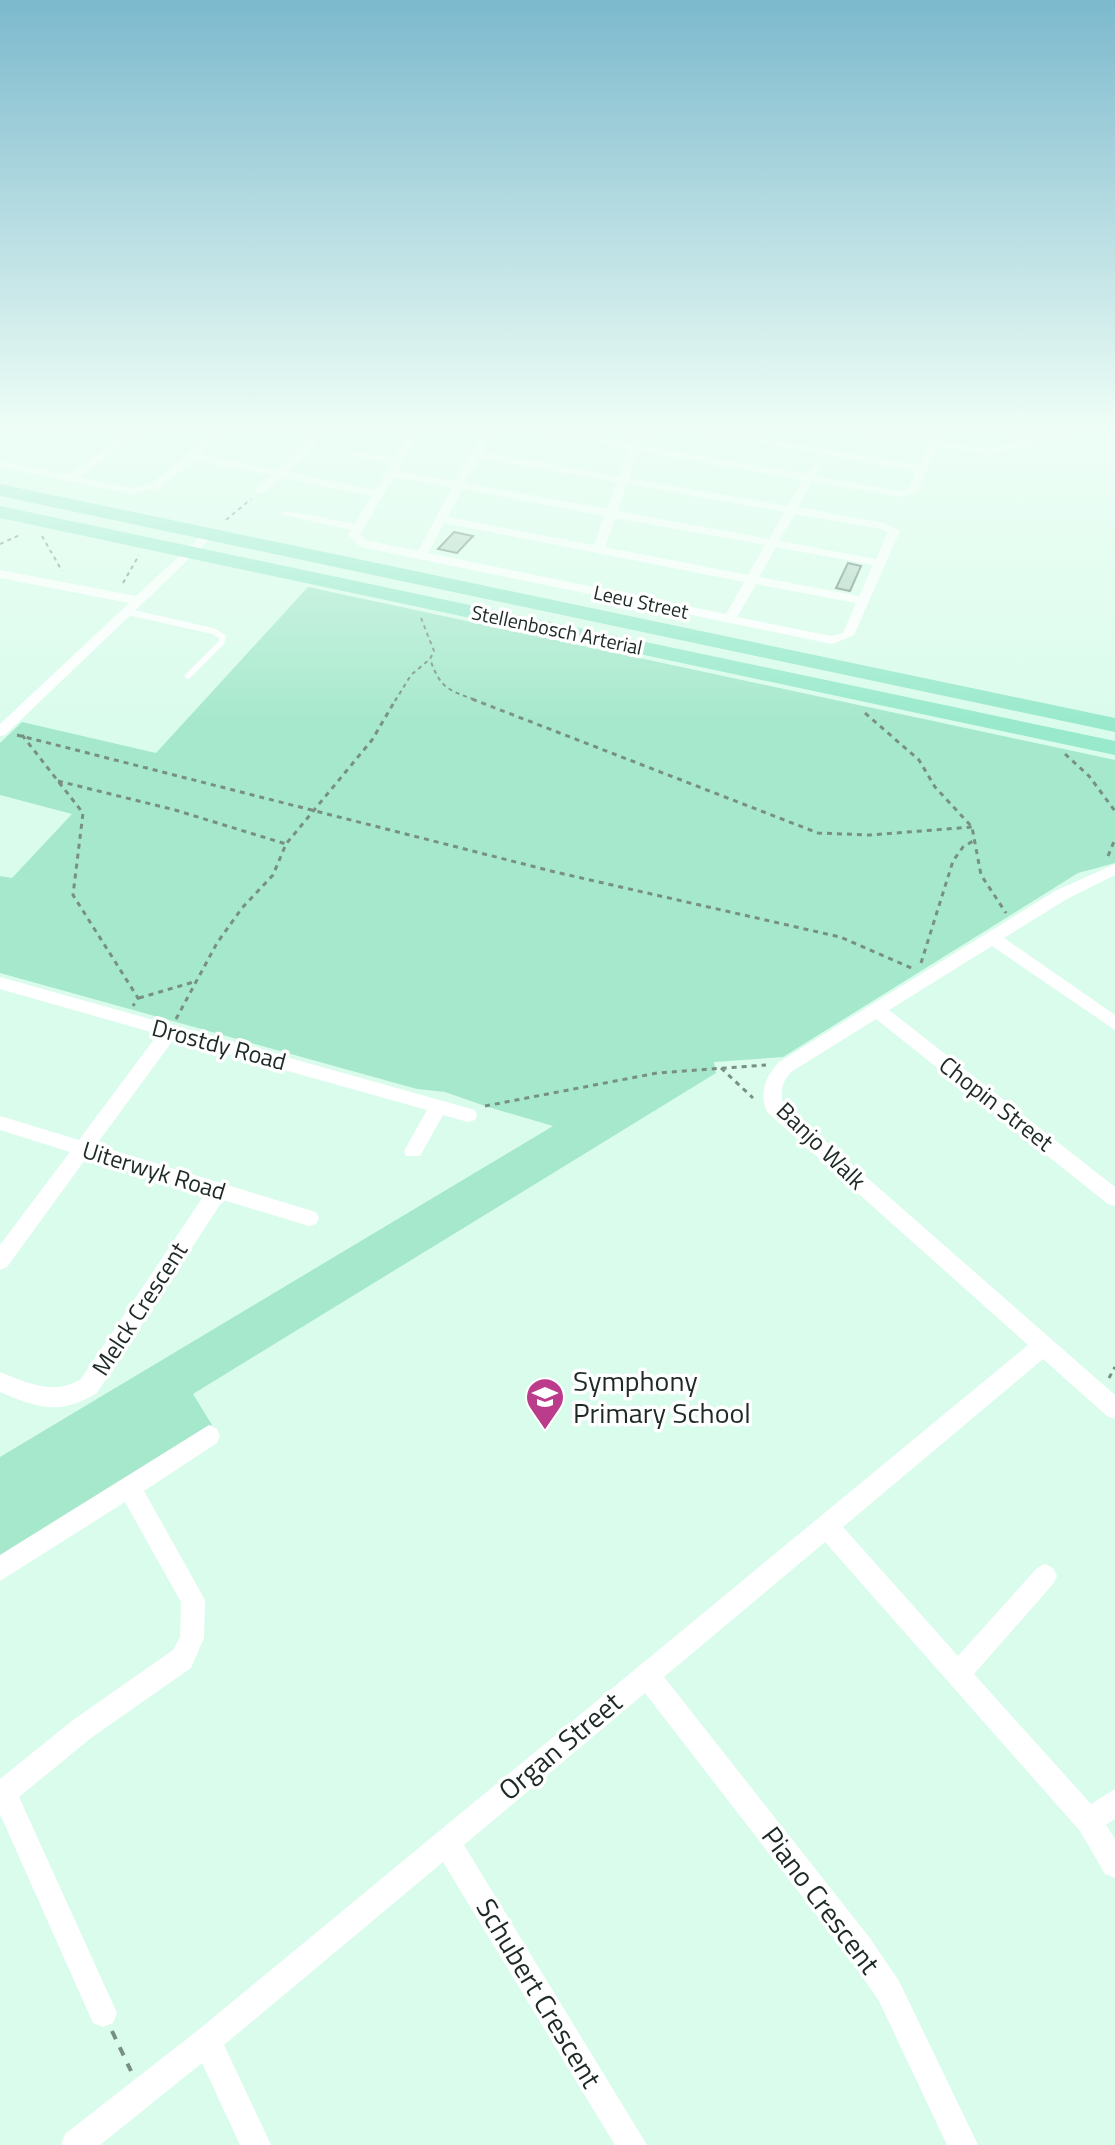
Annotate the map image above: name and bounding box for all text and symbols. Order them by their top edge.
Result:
street label: Leeu Street [591,576,691,627]
street label: Stellenbosch Arterial [469,596,645,663]
street label: Drostdy Road [148,1009,290,1079]
street label: Chopin Street [932,1047,1062,1160]
street label: Banjo Walk [769,1093,875,1198]
street label: Uiterwyk Road [78,1131,230,1209]
street label: Melck Crescent [82,1234,196,1382]
place label: Symphony Primary School [573,1359,751,1434]
school or university icon: Symphony Primary School [524,1376,566,1431]
street label: Organ Street [488,1681,631,1810]
street label: Piano Crescent [751,1817,891,1983]
street label: Schubert Crescent [466,1890,613,2096]

